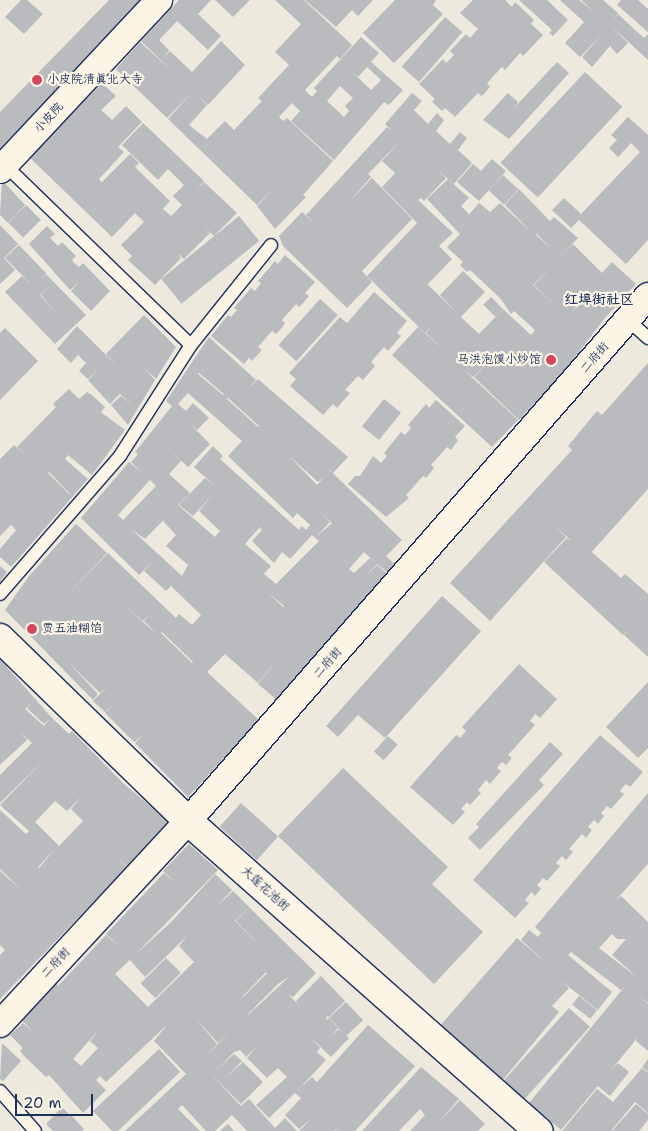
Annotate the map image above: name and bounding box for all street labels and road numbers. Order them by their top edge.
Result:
street label: 小皮院 [31,100,67,136]
street label: 二府街 [578,340,612,376]
street label: 二府街 [311,645,345,681]
street label: 大莲花池街 [238,864,292,914]
street label: 二府街 [38,945,74,981]

